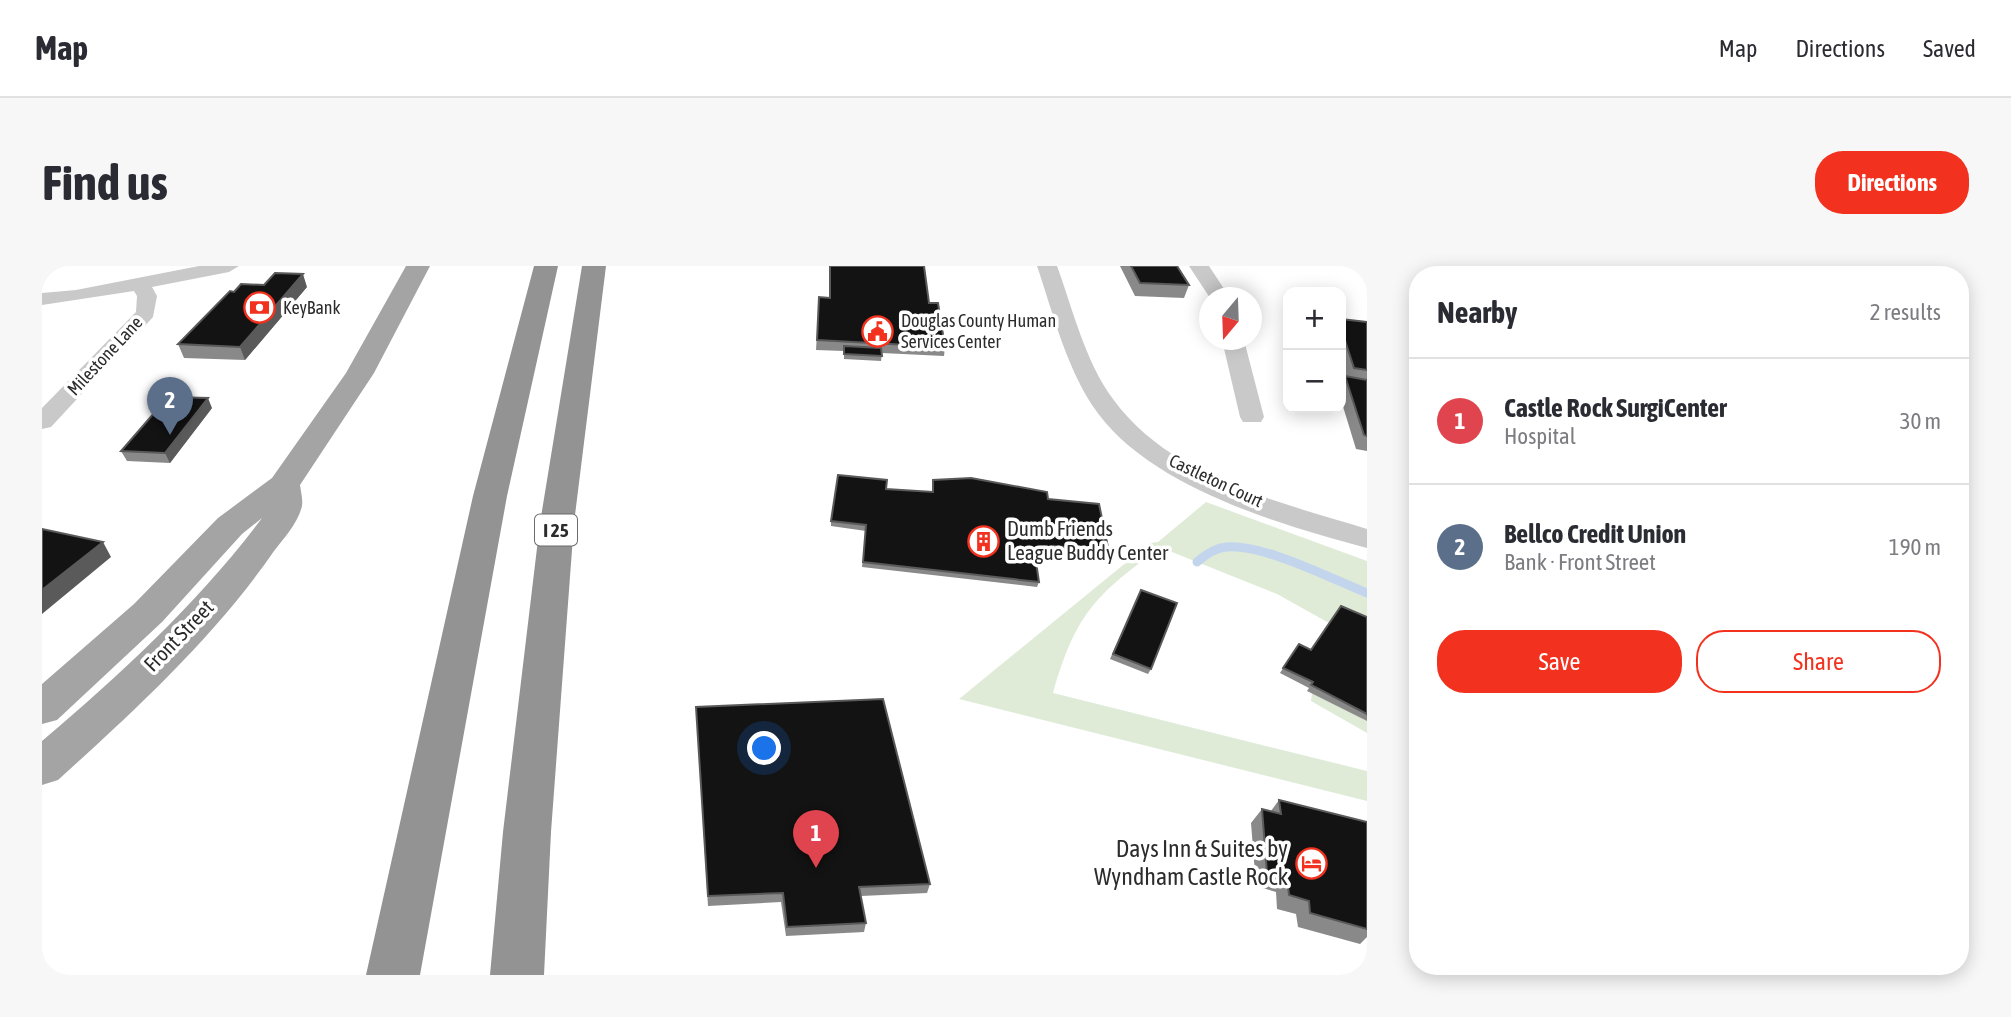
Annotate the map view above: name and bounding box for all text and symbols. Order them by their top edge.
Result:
text: Map [35,29,88,67]
text: Map [1719,35,1757,62]
text: Directions [1795,35,1885,62]
text: Saved [1923,35,1976,62]
button: Directions [1815,151,1969,214]
text: Find us [42,154,168,210]
north arrow [1199,287,1262,350]
map controls [1283,287,1346,413]
button: + [1283,287,1346,350]
bank icon: KeyBank [243,291,277,325]
text: Nearby [1437,295,1517,329]
place label: KeyBank [283,297,340,318]
text: 2 results [1870,299,1941,325]
place label: Douglas County Human Services Center [901,310,1056,352]
street label: Milestone Lane [63,312,147,400]
public building icon: Douglas County Human Services Center [861,314,895,348]
button: − [1283,350,1346,413]
pin: 2 [147,377,193,435]
text: Castle Rock SurgiCenter [1504,393,1727,423]
text: 1 [1455,408,1465,434]
text: 30 m [1900,408,1941,434]
text: Hospital [1504,423,1576,449]
street label: Castleton Court [1166,450,1266,511]
road number: I 25 [535,514,577,546]
place label: Dumb Friends League Buddy Center [1007,516,1169,564]
text: Bellco Credit Union [1504,519,1686,549]
building icon: Dumb Friends League Buddy Center [967,524,1001,558]
text: 2 [1455,534,1465,560]
text: 190 m [1889,534,1941,560]
text: Bank · Front Street [1504,549,1656,575]
street label: Front Street [139,595,218,676]
button: Save [1437,630,1682,693]
button: Share [1696,630,1941,693]
your location [747,731,781,765]
pin: 1 [793,810,839,868]
place label: Days Inn & Suites by Wyndham Castle Rock [1094,835,1288,890]
hotel icon: Days Inn & Suites by Wyndham Castle Rock [1294,846,1328,880]

